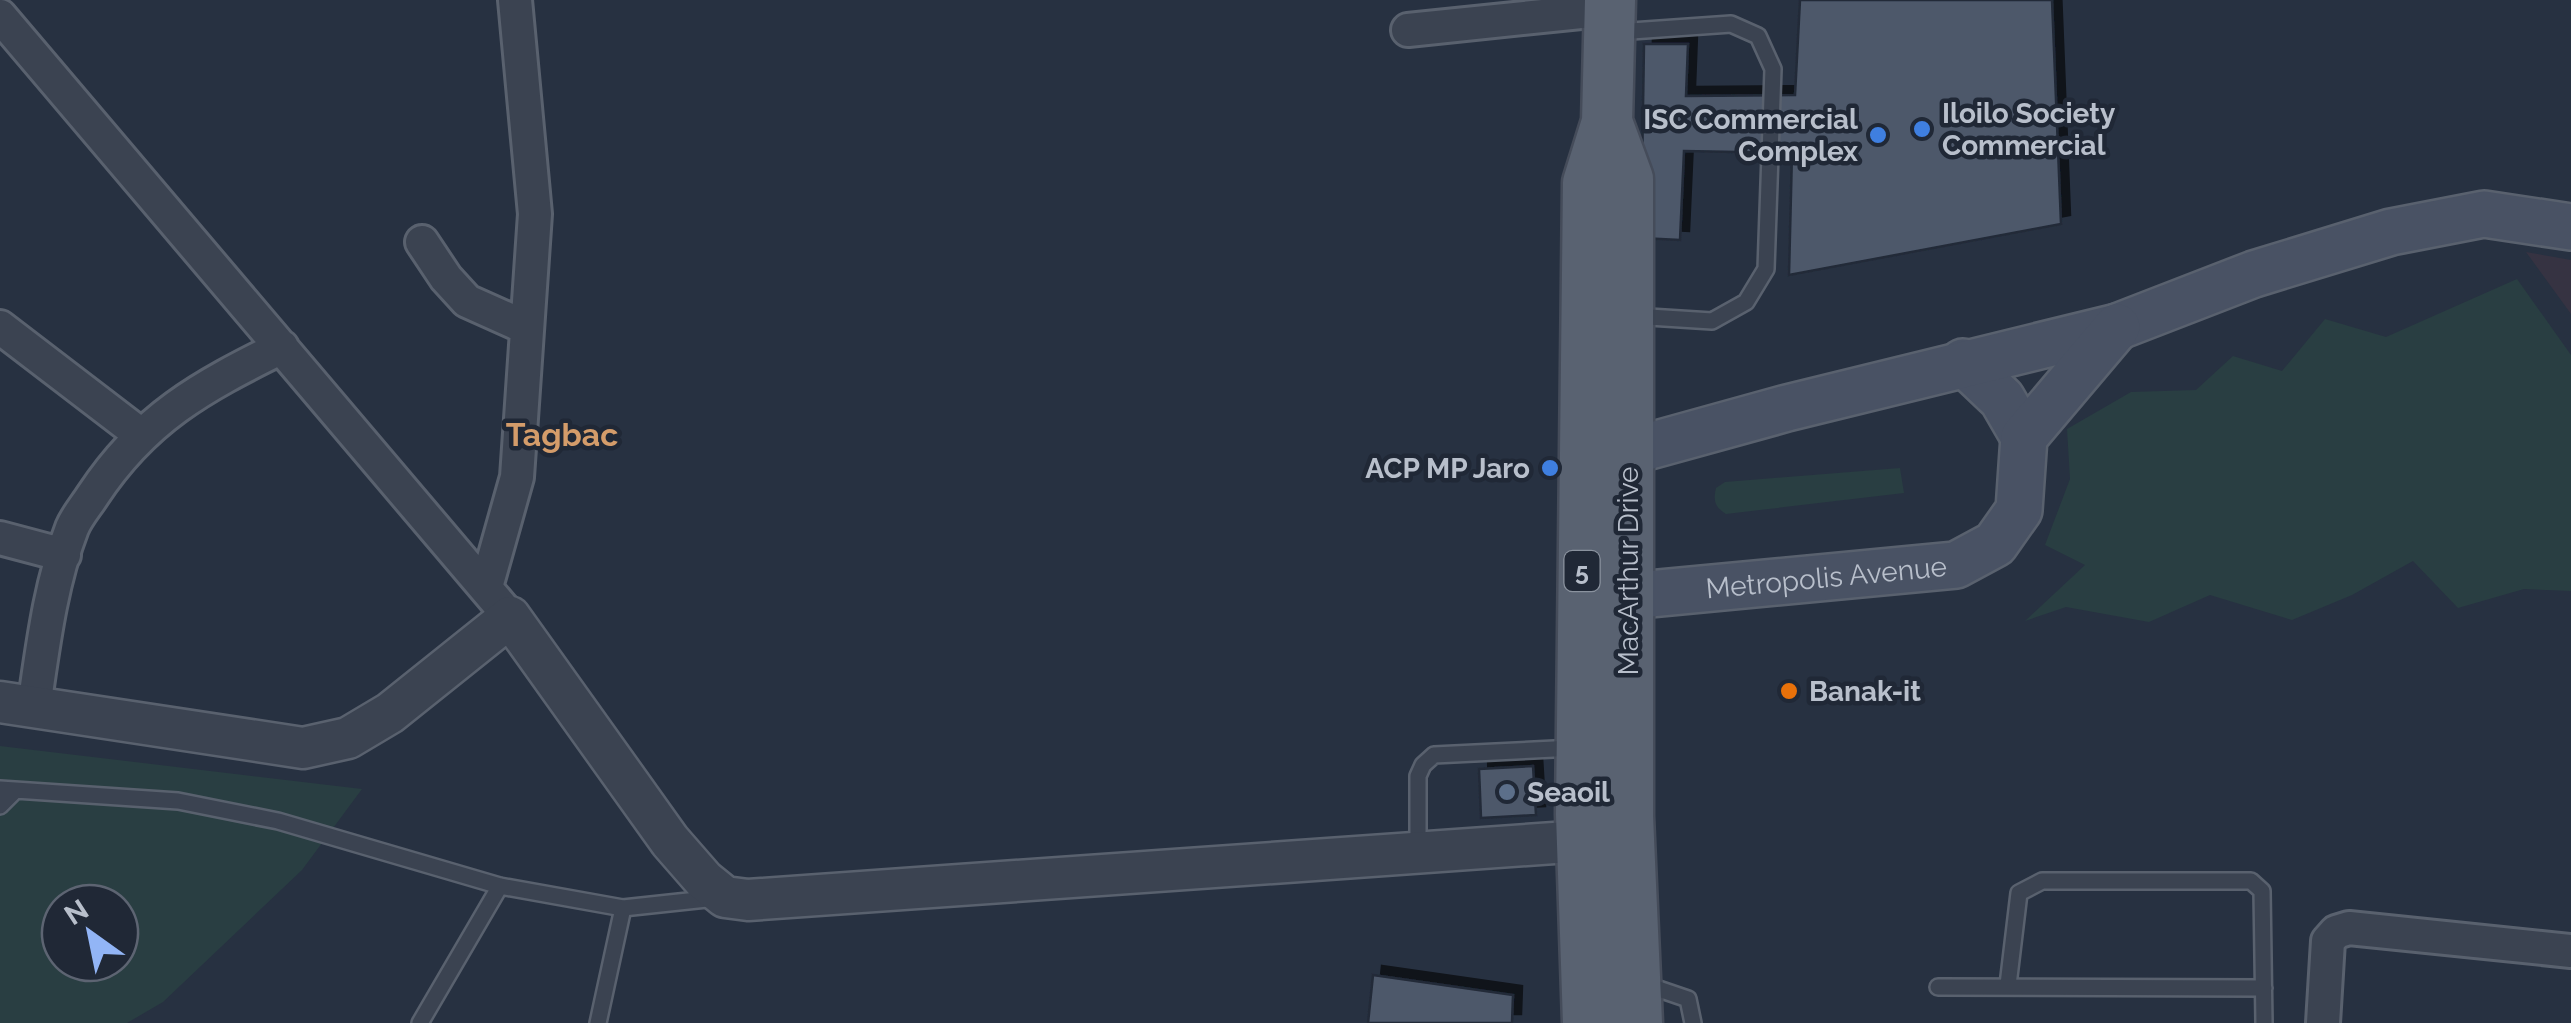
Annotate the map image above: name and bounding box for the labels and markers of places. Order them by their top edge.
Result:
place label: Iloilo Society Commercial [1942,97,2116,162]
place label: ISC Commercial Complex [1643,103,1858,168]
marker: Iloilo Society Commercial [1911,118,1933,140]
marker: ISC Commercial Complex [1867,124,1889,146]
place label: ACP MP Jaro [1365,452,1530,485]
marker: ACP MP Jaro [1539,457,1561,479]
place label: Banak-it [1809,675,1921,708]
marker: Banak-it [1778,680,1800,702]
place label: Seaoil [1527,776,1610,809]
marker: Seaoil [1496,781,1518,803]

